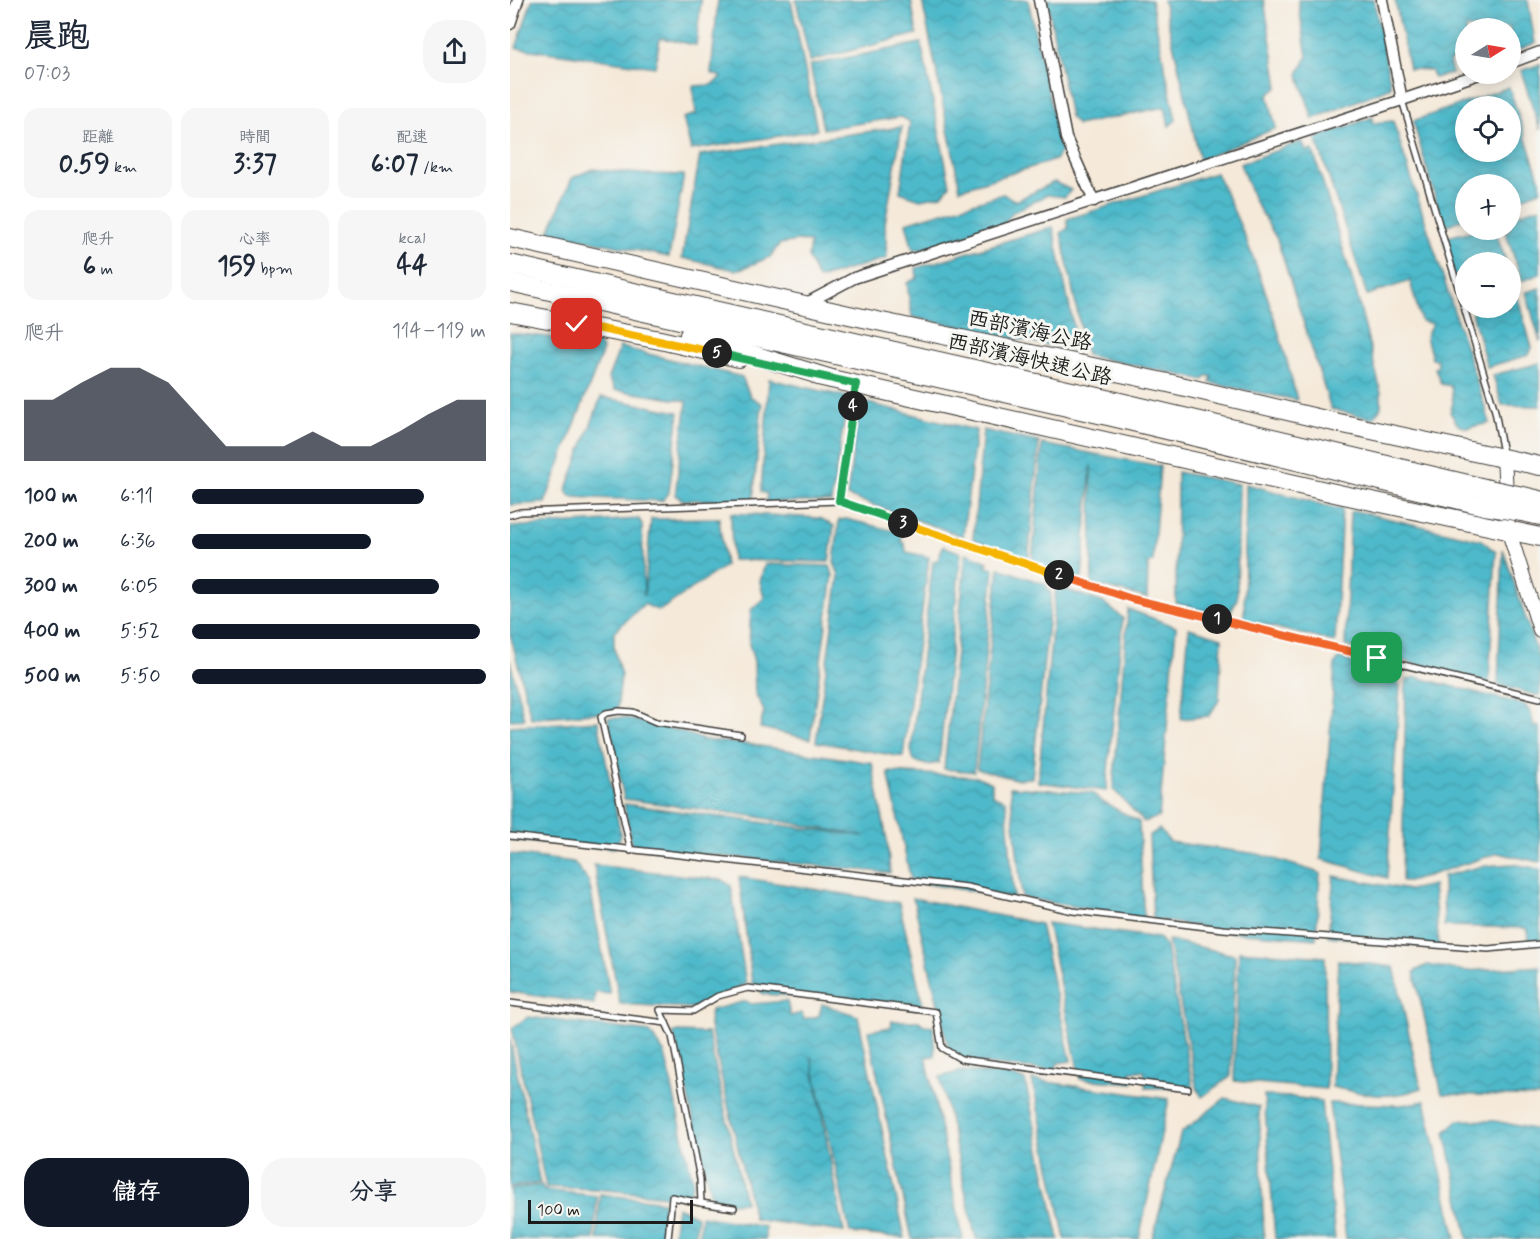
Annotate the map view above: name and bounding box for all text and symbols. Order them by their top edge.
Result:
text: 晨跑 [24,15,90,59]
north arrow [1455,18,1521,84]
map controls [1455,18,1521,318]
button: share [423,20,486,83]
text: 07:03 [24,60,70,87]
button: locate [1455,96,1521,162]
text: 距離 [82,127,114,148]
text: 時間 [239,127,271,148]
text: 配速 [396,127,428,148]
text: 0.59 [59,148,110,182]
text: 3:37 [233,148,277,182]
text: 6:07 [371,148,419,182]
text: km [110,157,137,178]
text: /km [419,157,453,178]
button: + [1455,174,1521,240]
text: kcal [399,228,425,249]
text: 爬升 [82,229,114,250]
text: 心率 [239,229,271,250]
text: 44 [397,249,427,283]
text: 6 [83,250,96,284]
text: 159 [217,250,256,284]
button: − [1455,252,1521,318]
text: m [96,259,113,280]
text: bpm [256,259,293,280]
pin [551,298,602,349]
street label: 西部濱海公路 [965,304,1094,358]
icon: check [560,307,593,340]
text: 114–119 m [392,318,486,345]
text: 爬升 [24,320,64,347]
street label: 西部濱海快速公路 [945,327,1115,393]
pin: 5 [702,338,732,368]
text: 5 [712,342,722,363]
pin: 4 [838,391,868,421]
text: 4 [848,395,858,416]
text: 100 m [24,483,78,510]
text: 6:11 [120,483,153,510]
pin: 3 [888,508,918,538]
text: 3 [899,512,907,533]
text: 200 m [24,528,79,555]
text: 6:36 [120,528,156,555]
pin: 2 [1044,560,1074,590]
text: 2 [1055,564,1063,585]
text: 300 m [24,573,78,600]
text: 6:05 [120,573,157,600]
pin: 1 [1202,604,1232,634]
text: 1 [1213,608,1221,629]
text: 400 m [24,618,80,645]
text: 5:52 [120,618,160,645]
pin [1351,632,1402,683]
icon: arrive [1360,641,1393,674]
text: 500 m [24,663,81,690]
text: 5:50 [120,663,161,690]
button: 儲存 [24,1158,249,1227]
button: 分享 [261,1158,486,1227]
scale bar [528,1197,693,1224]
text: 100 m [537,1200,580,1221]

